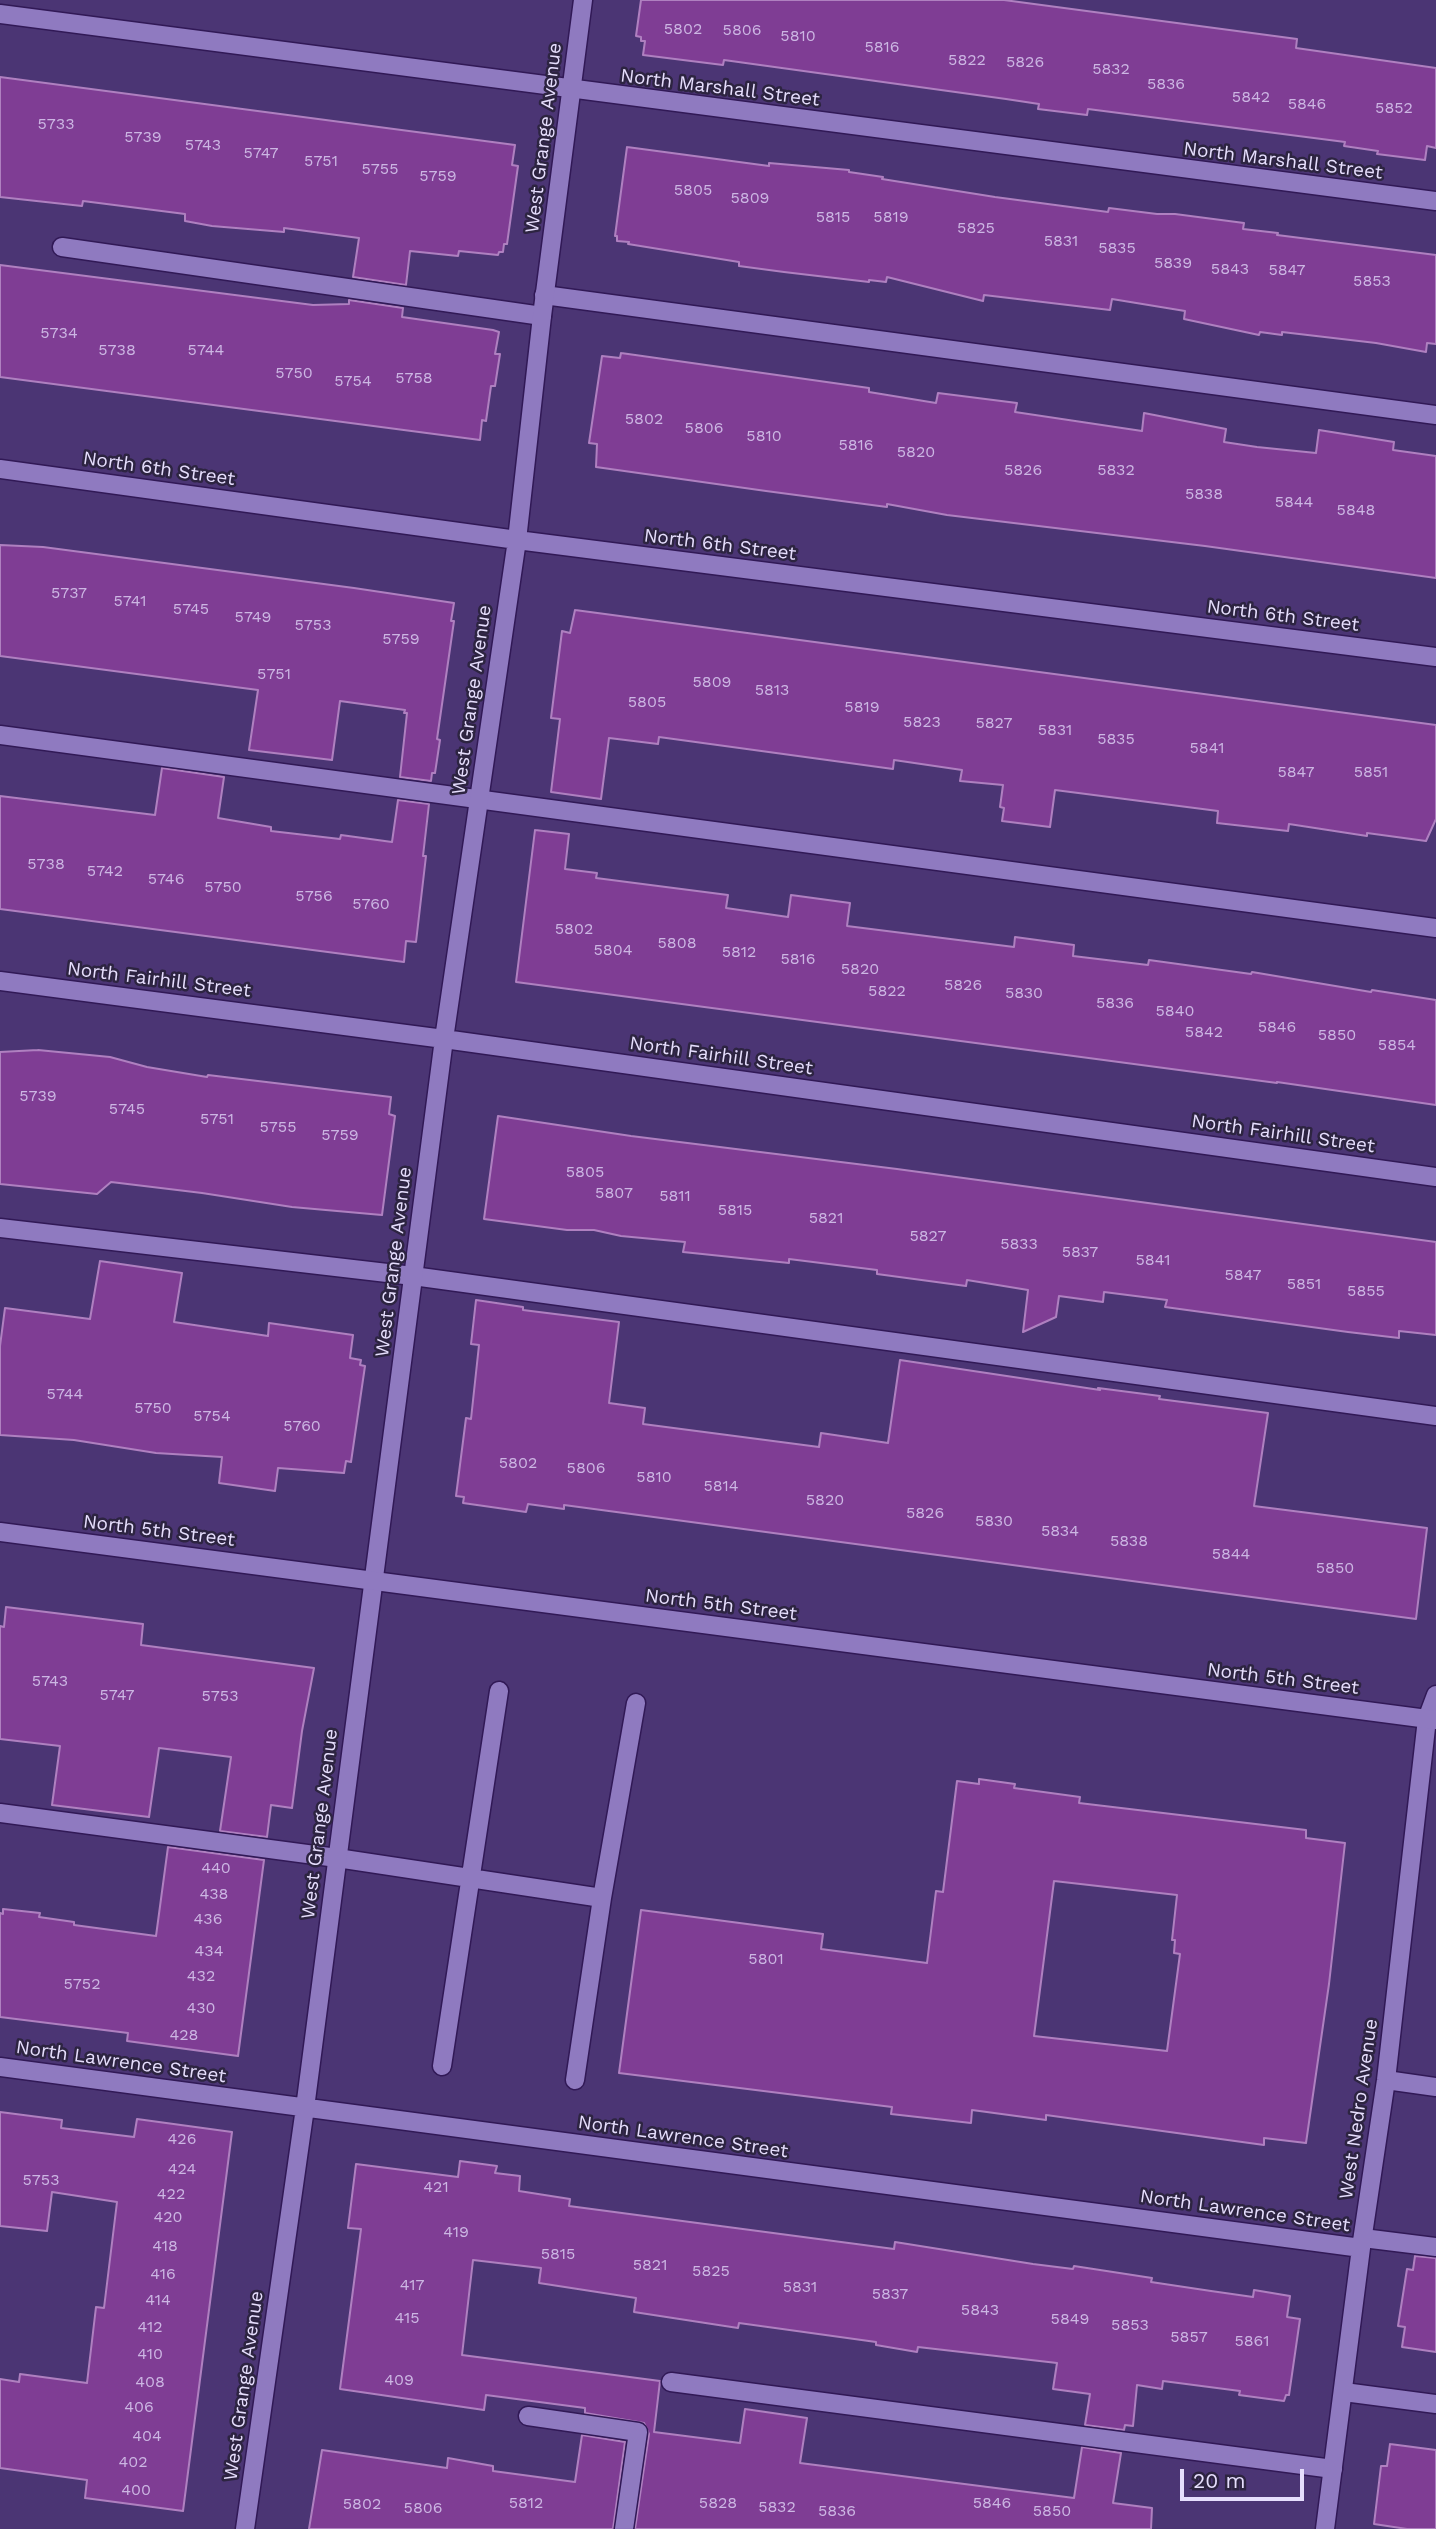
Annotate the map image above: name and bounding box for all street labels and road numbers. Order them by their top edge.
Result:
street label: West Grange Avenue [521,42,567,234]
street label: North Marshall Street [619,64,821,112]
street label: North Marshall Street [1182,137,1384,185]
street label: North 6th Street [81,447,237,491]
street label: North 6th Street [642,524,798,566]
street label: North 6th Street [1205,595,1361,637]
street label: West Grange Avenue [447,604,497,796]
street label: North Fairhill Street [66,957,252,1003]
street label: North Fairhill Street [628,1032,814,1080]
street label: North Fairhill Street [1190,1110,1376,1158]
street label: West Grange Avenue [371,1166,417,1358]
street label: North 5th Street [82,1510,236,1552]
street label: North 5th Street [644,1584,798,1626]
street label: North 5th Street [1206,1658,1360,1700]
street label: West Grange Avenue [297,1728,343,1920]
street label: West Nedro Avenue [1335,2017,1383,2201]
street label: North Lawrence Street [15,2036,227,2088]
street label: North Lawrence Street [577,2111,789,2163]
street label: North Lawrence Street [1139,2185,1351,2237]
street label: West Grange Avenue [219,2290,269,2482]

